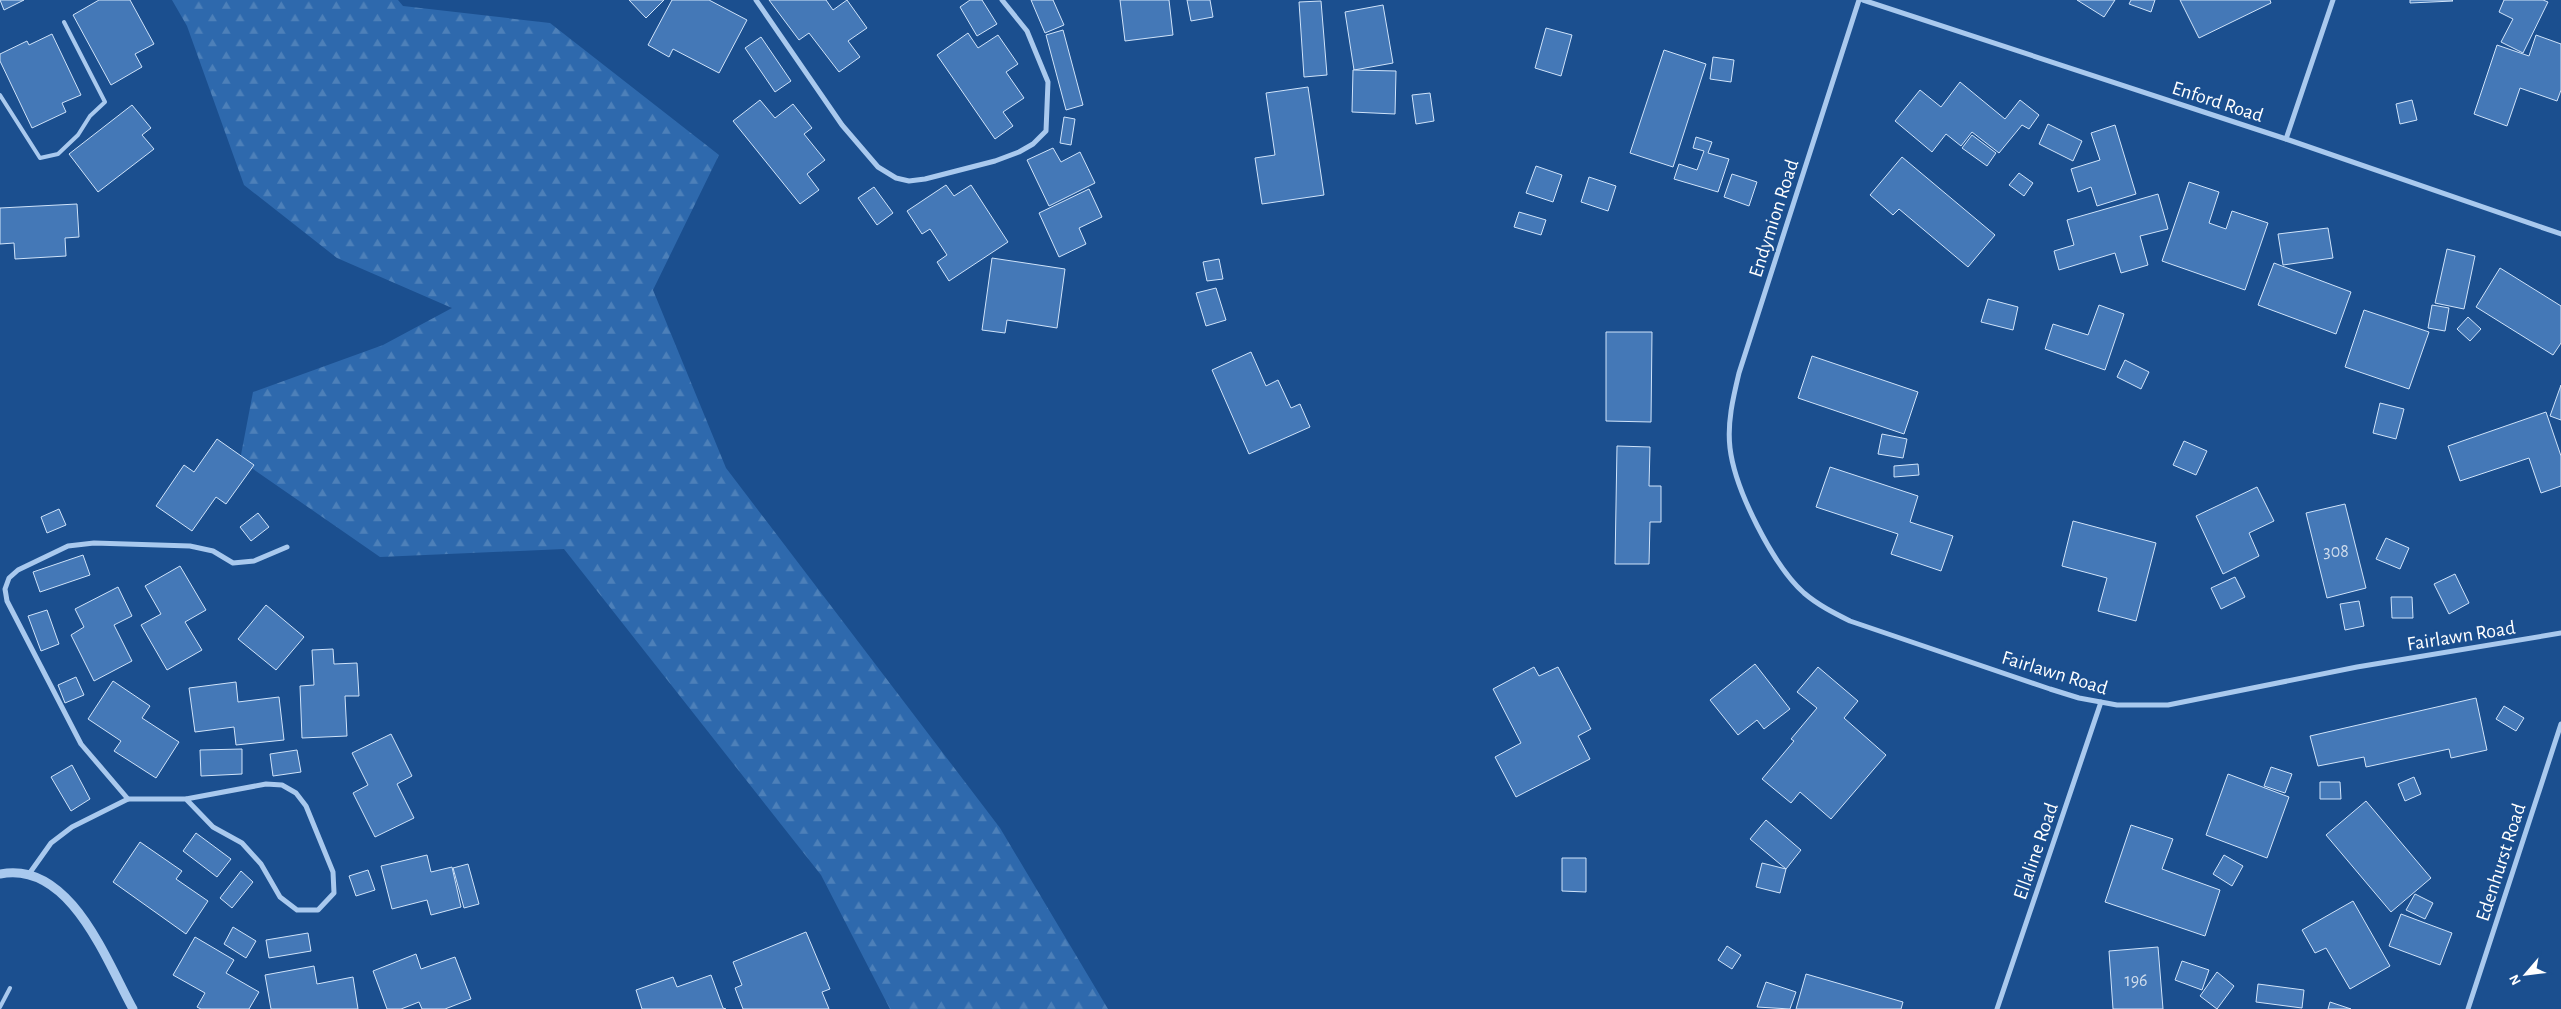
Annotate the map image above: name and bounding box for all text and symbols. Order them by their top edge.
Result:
street label: Enford Road [2170,78,2266,126]
street label: Endymion Road [1746,157,1802,280]
house number: 308 [2323,543,2349,561]
street label: Fairlawn Road [2406,618,2517,654]
street label: Fairlawn Road [1999,647,2110,699]
street label: Ellaline Road [2010,800,2062,902]
street label: Edenhurst Road [2472,801,2529,924]
north arrow [2501,949,2551,999]
house number: 196 [2124,972,2148,990]
text: N [2507,972,2524,987]

